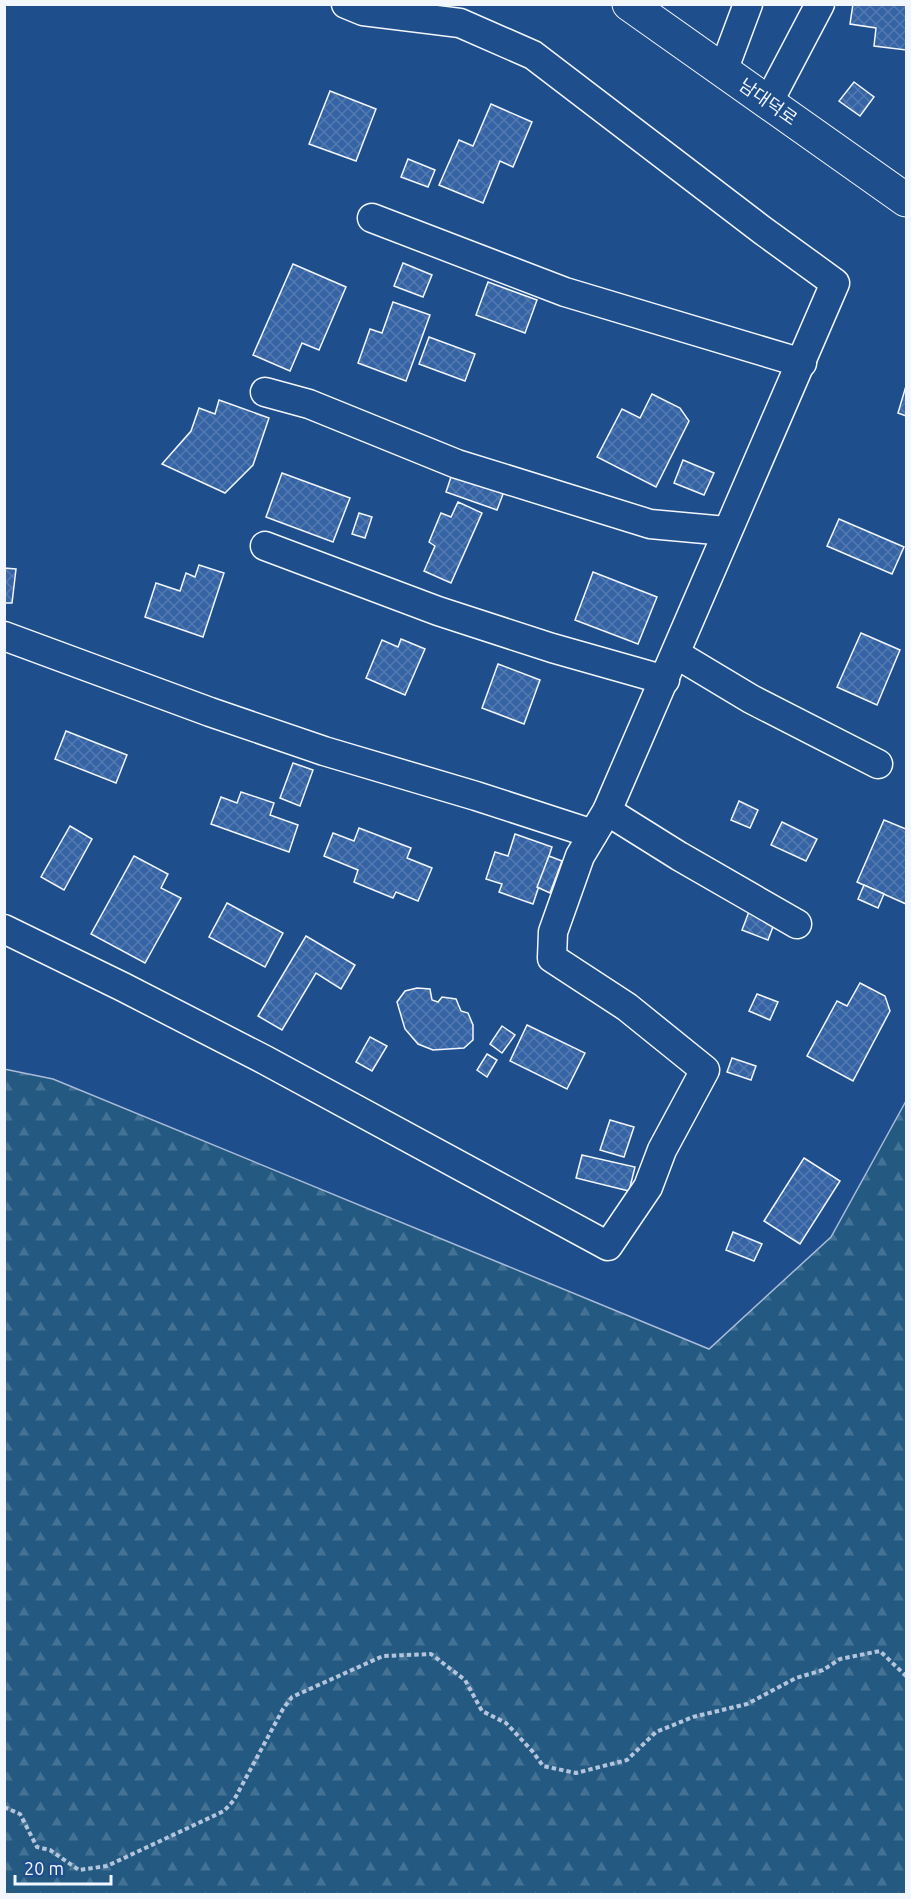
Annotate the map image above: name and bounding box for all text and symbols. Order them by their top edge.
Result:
street label: 남대덕로 [736,74,801,128]
scale bar [15,1848,111,1886]
text: 20 m [24,1858,64,1878]

